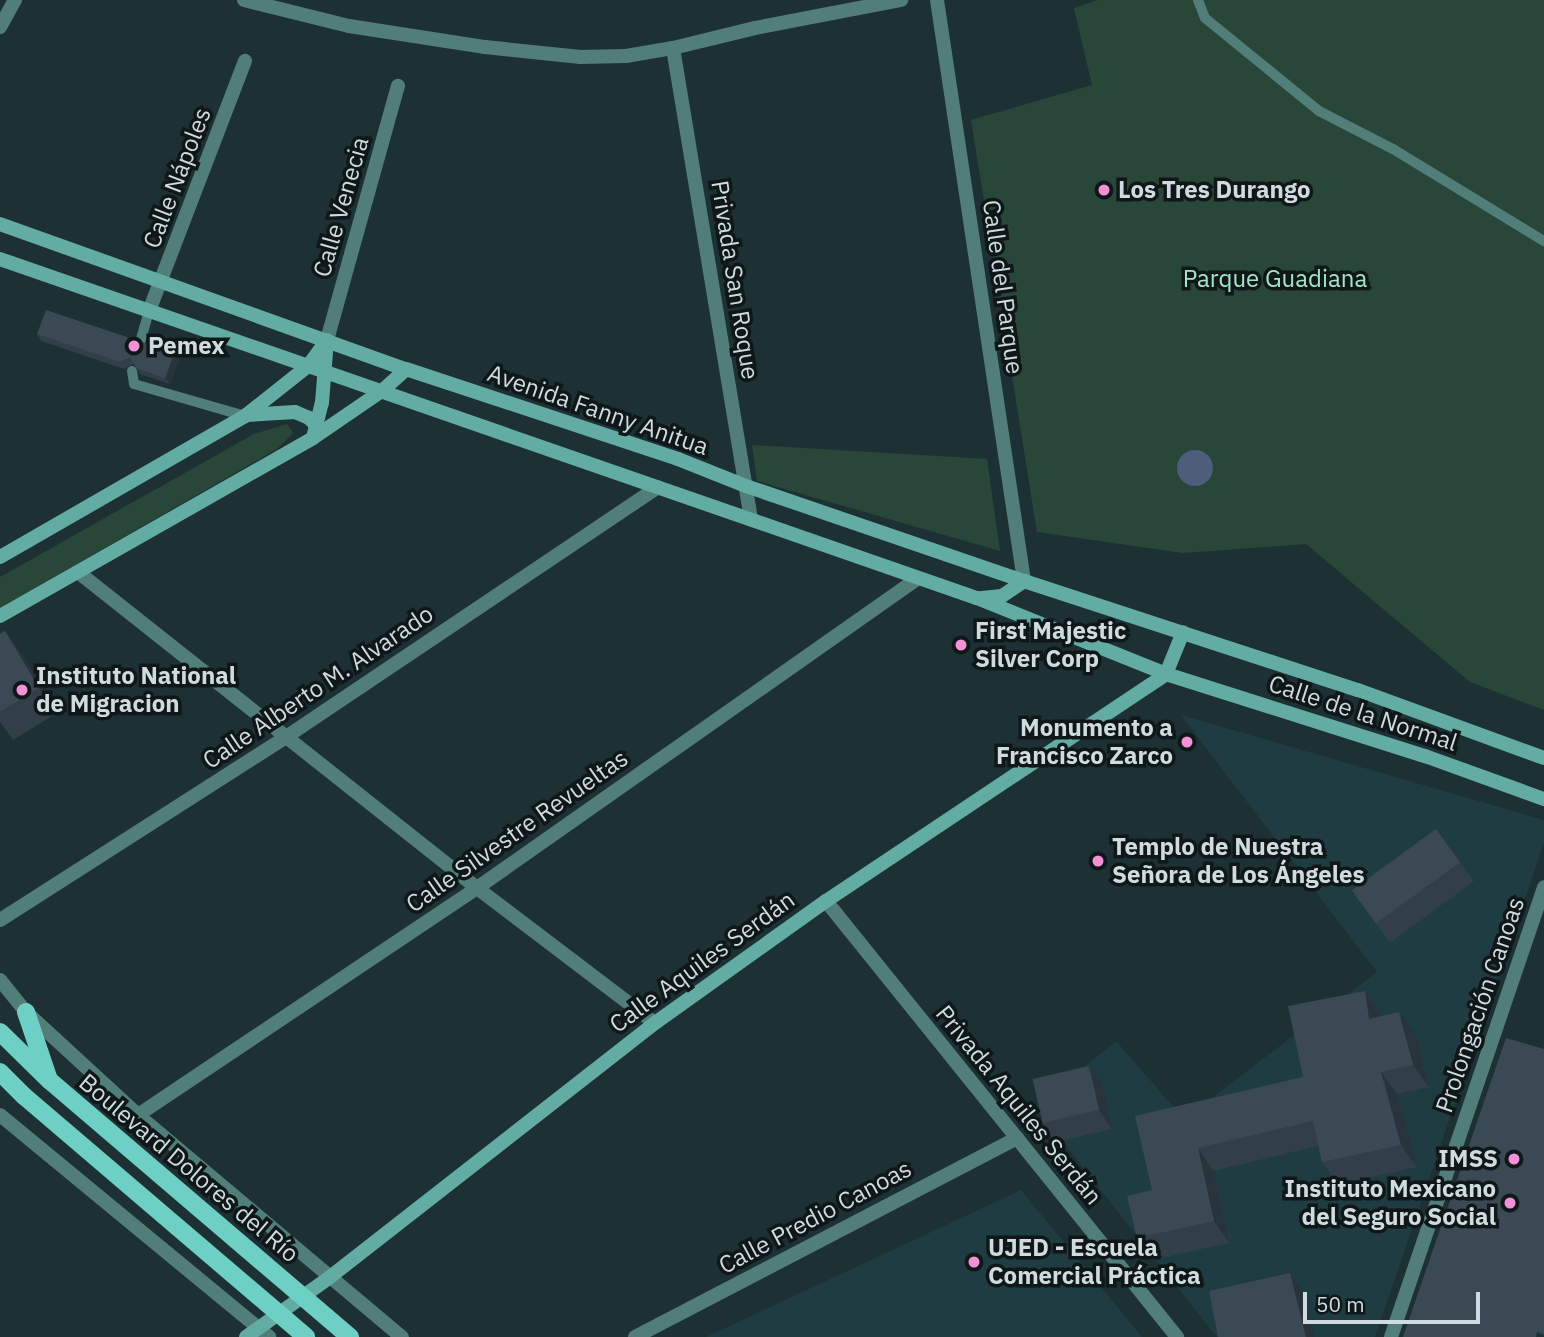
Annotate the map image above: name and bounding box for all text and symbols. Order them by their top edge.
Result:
street label: Calle Nápoles [137,104,217,252]
street label: Calle Venecia [307,134,375,280]
place label: Los Tres Durango [1118,176,1311,204]
street label: Privada San Roque [705,178,765,382]
marker: Los Tres Durango [1096,182,1112,198]
street label: Calle del Parque [977,198,1029,376]
park label: Parque Guadiana [1183,265,1367,293]
place label: Pemex [148,332,225,360]
marker: Pemex [126,338,142,354]
street label: Avenida Fanny Anitua [484,359,712,461]
street label: Calle Alberto M. Alvarado [197,599,439,775]
place label: First Majestic Silver Corp [975,617,1126,673]
marker: First Majestic Silver Corp [953,637,969,653]
place label: Instituto National de Migracion [36,662,236,718]
street label: Calle de la Normal [1265,669,1461,757]
marker: Instituto National de Migracion [14,682,30,698]
place label: Monumento a Francisco Zarco [996,714,1173,770]
marker: Monumento a Francisco Zarco [1179,734,1195,750]
street label: Calle Silvestre Revueltas [401,744,633,918]
place label: Templo de Nuestra Señora de Los Ángeles [1112,833,1365,889]
marker: Templo de Nuestra Señora de Los Ángeles [1090,853,1106,869]
street label: Calle Aquiles Serdán [604,885,800,1039]
street label: Prolongación Canoas [1430,894,1530,1116]
street label: Privada Aquiles Serdán [930,1000,1108,1210]
street label: Boulevard Dolores del Río [73,1068,305,1268]
place label: IMSS [1438,1145,1498,1173]
marker: IMSS [1504,1149,1524,1169]
street label: Calle Predio Canoas [714,1154,916,1280]
place label: Instituto Mexicano del Seguro Social [1285,1175,1496,1231]
marker: Instituto Mexicano del Seguro Social [1502,1195,1518,1211]
place label: UJED - Escuela Comercial Práctica [988,1234,1201,1290]
marker: UJED - Escuela Comercial Práctica [966,1254,982,1270]
scale bar [1306,1278,1483,1322]
text: 50 m [1316,1290,1365,1318]

